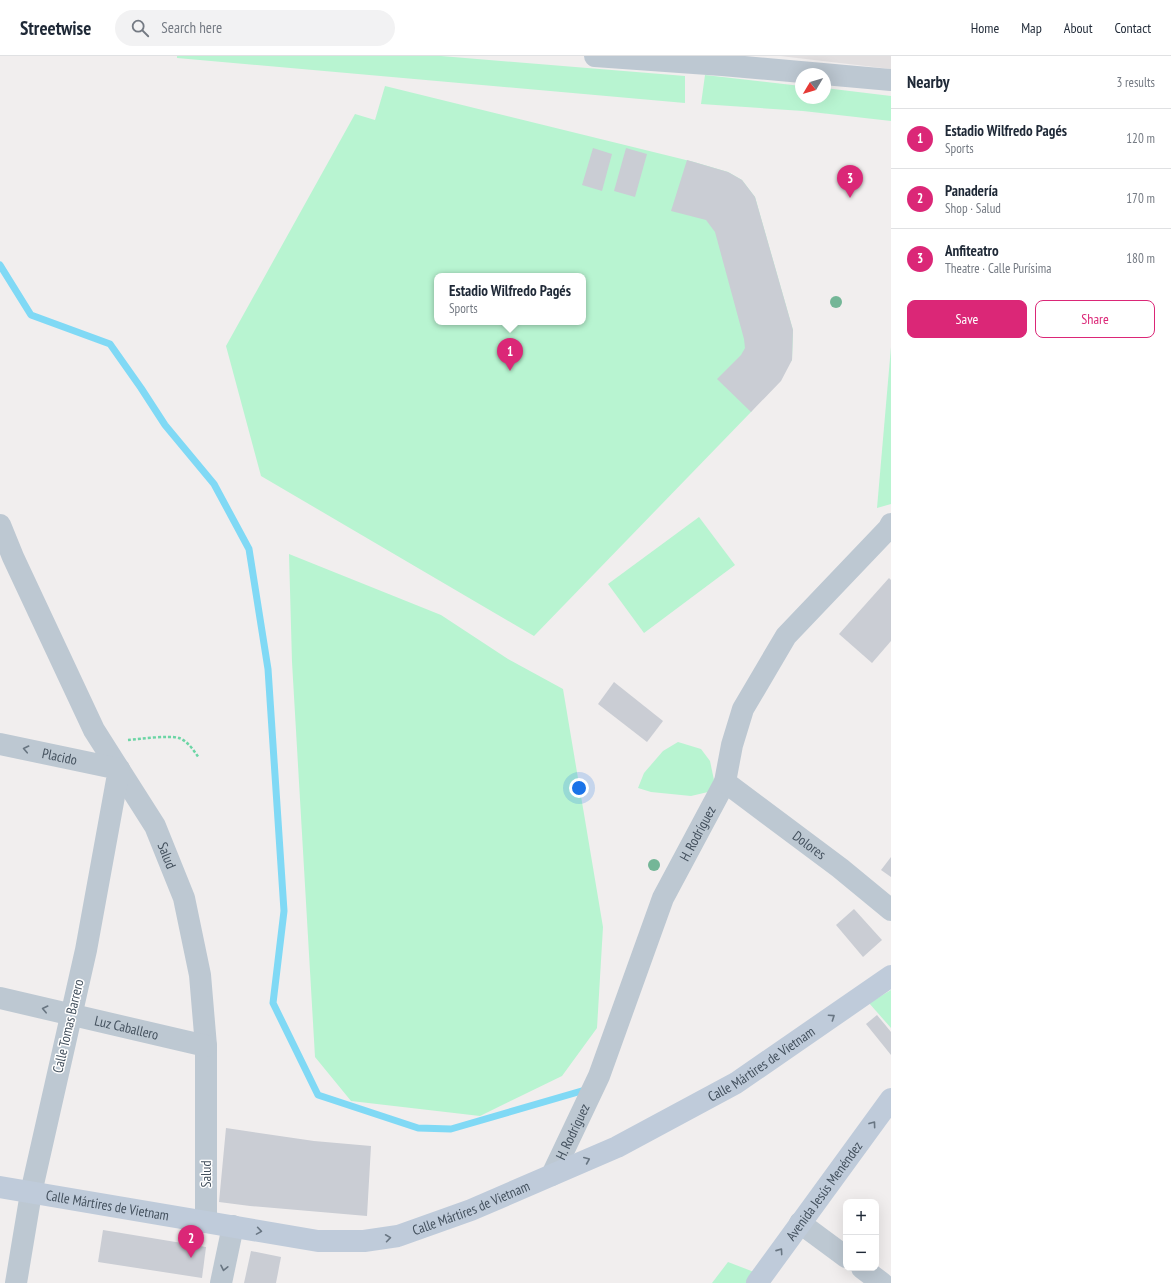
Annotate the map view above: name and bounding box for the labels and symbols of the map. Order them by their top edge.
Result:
north arrow [795,68,831,104]
pin: 3 [837,165,863,198]
pin: 1 [497,338,523,371]
street label: Placido [41,744,79,769]
one-way arrow [23,746,29,754]
your location [569,778,589,798]
street label: H. Rodríguez [675,803,720,864]
street label: Dolores [789,827,830,864]
street label: Salud [153,840,180,871]
street label: Calle Tomas Barrero [48,977,88,1075]
one-way arrow [42,1005,49,1014]
street label: Luz Caballero [93,1011,160,1044]
one-way arrow [828,1014,835,1022]
street label: Calle Mártires de Vietnam [705,1022,818,1106]
street label: H. Rodríguez [552,1101,594,1163]
one-way arrow [868,1121,875,1128]
street label: Avenida Jesús Menéndez [782,1138,866,1244]
one-way arrow [584,1156,591,1164]
street label: Salud [197,1161,215,1188]
street label: Calle Mártires de Vietnam [410,1177,532,1239]
street label: Calle Mártires de Vietnam [44,1186,170,1225]
pin: 2 [178,1225,204,1258]
one-way arrow [256,1226,262,1235]
one-way arrow [385,1234,391,1243]
one-way arrow [775,1248,783,1255]
one-way arrow [221,1265,229,1272]

